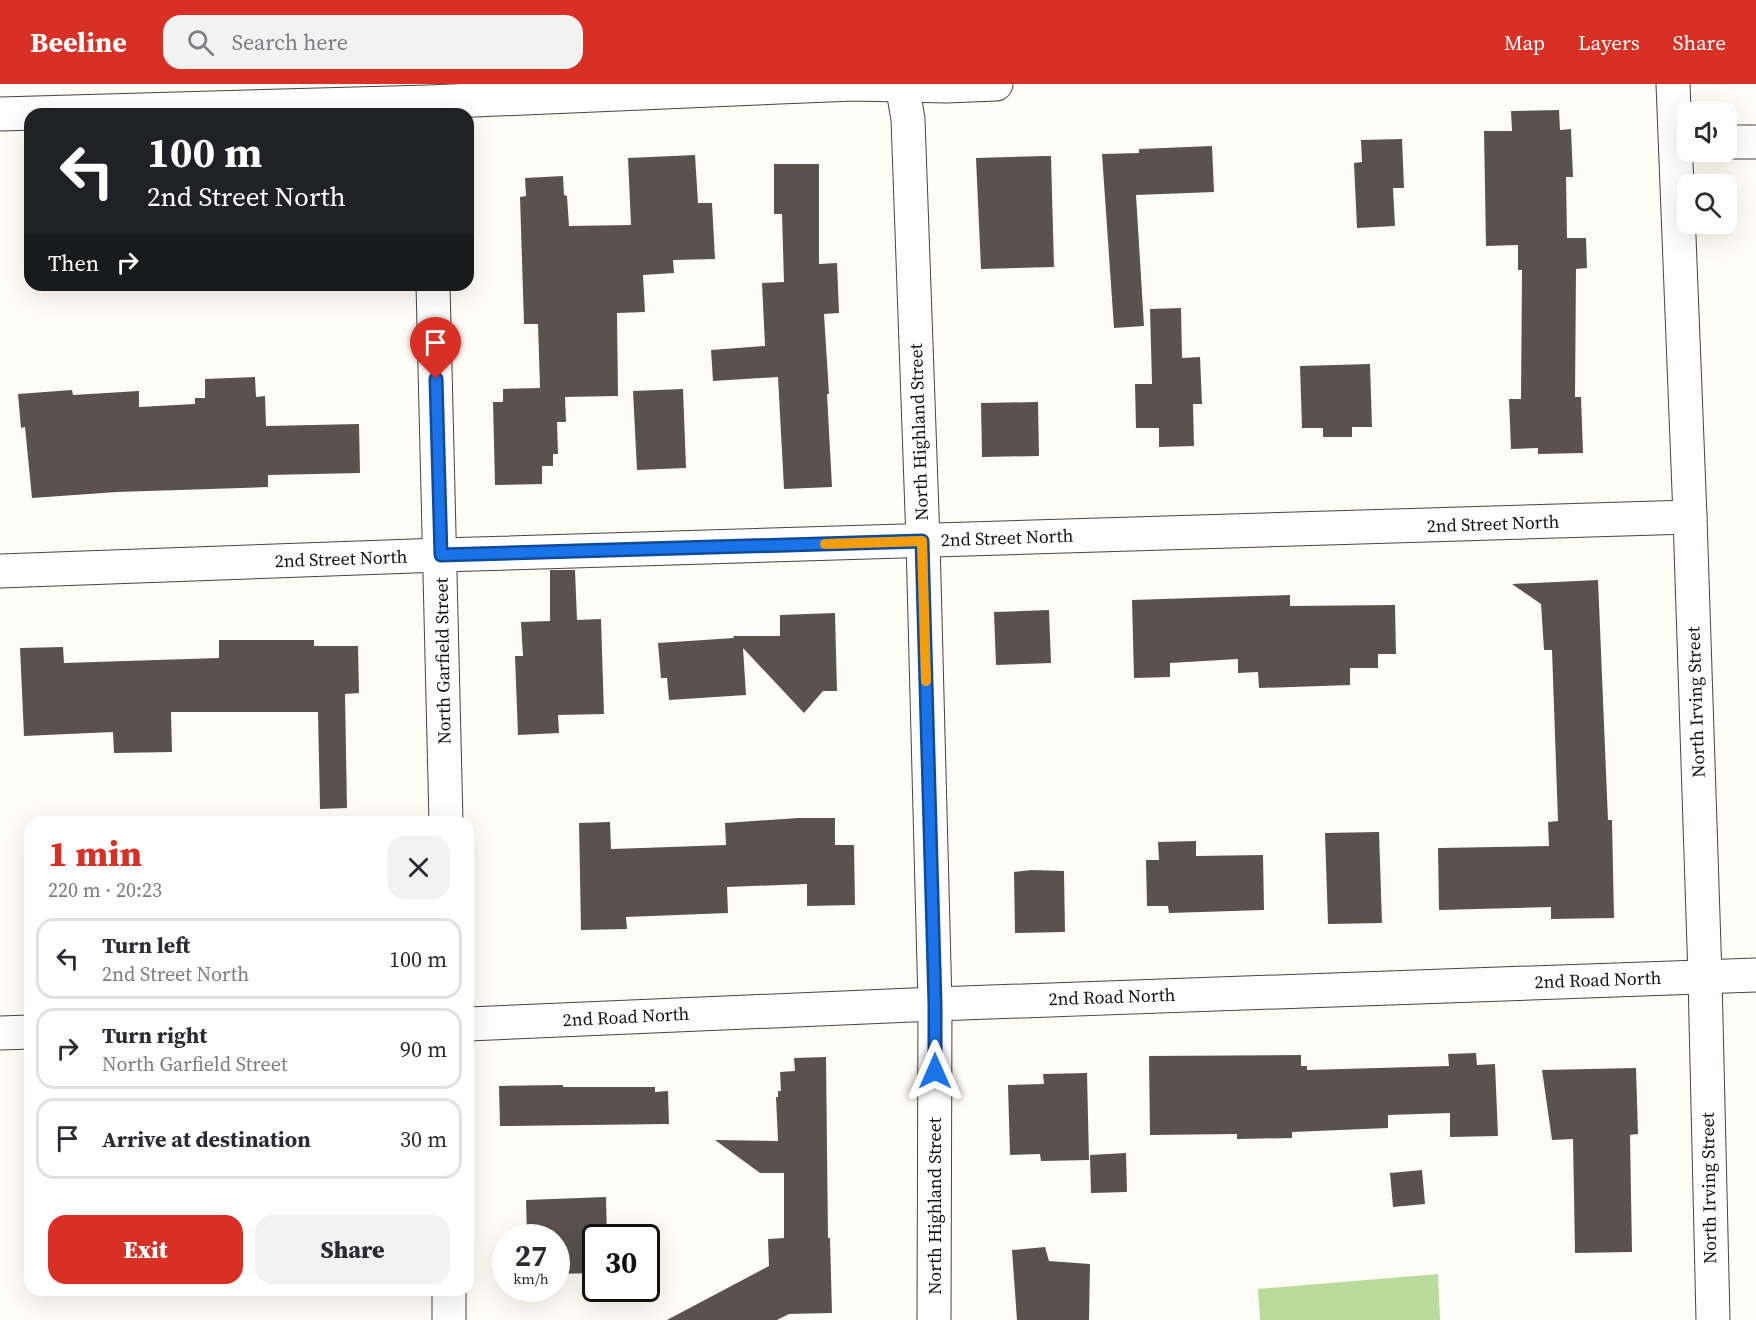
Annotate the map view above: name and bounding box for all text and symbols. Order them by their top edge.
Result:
search box [163,15,583,69]
text: Beeline [30,23,127,61]
icon: search [184,26,217,59]
text: Search here [232,27,348,57]
text: Map [1504,28,1545,57]
text: Layers [1578,28,1640,57]
text: Share [1673,28,1726,57]
map controls [1677,102,1737,234]
button: sound [1677,102,1737,162]
text: 100 m [147,123,262,181]
icon: left [48,132,126,210]
button: search [1677,174,1737,234]
text: 2nd Street North [147,178,346,215]
icon: right [111,246,144,279]
text: Then [48,248,99,278]
pin [410,317,461,379]
icon: arrive [419,326,452,359]
street label: North Highland Street [903,343,934,521]
street label: 2nd Street North [1426,509,1560,538]
street label: 2nd Street North [940,523,1074,552]
street label: 2nd Street North [274,544,408,573]
street label: North Garfield Street [429,577,456,745]
street label: North Irving Street [1680,626,1711,778]
text: 1 min [48,829,142,878]
button: close [387,836,450,899]
text: 220 m · 20:23 [48,876,162,904]
text: Turn left [102,930,190,960]
icon: left [51,942,84,975]
text: 100 m [389,944,447,974]
text: 2nd Street North [102,960,249,988]
street label: 2nd Road North [1534,965,1662,994]
street label: 2nd Road North [1048,982,1176,1011]
street label: 2nd Road North [562,1001,690,1032]
text: Turn right [102,1020,207,1050]
icon: right [51,1032,84,1065]
text: 90 m [400,1034,447,1064]
position arrow [903,1039,967,1103]
text: North Garfield Street [102,1050,287,1078]
street label: North Irving Street [1695,1112,1722,1264]
street label: North Highland Street [922,1117,947,1295]
icon: arrive [51,1122,84,1155]
text: Arrive at destination [102,1124,311,1154]
text: 30 m [400,1124,447,1154]
button: Exit [48,1215,243,1284]
button: Share [255,1215,450,1284]
speed limit sign: 30 [582,1224,660,1302]
text: 27 [515,1235,547,1276]
text: km/h [513,1268,549,1289]

